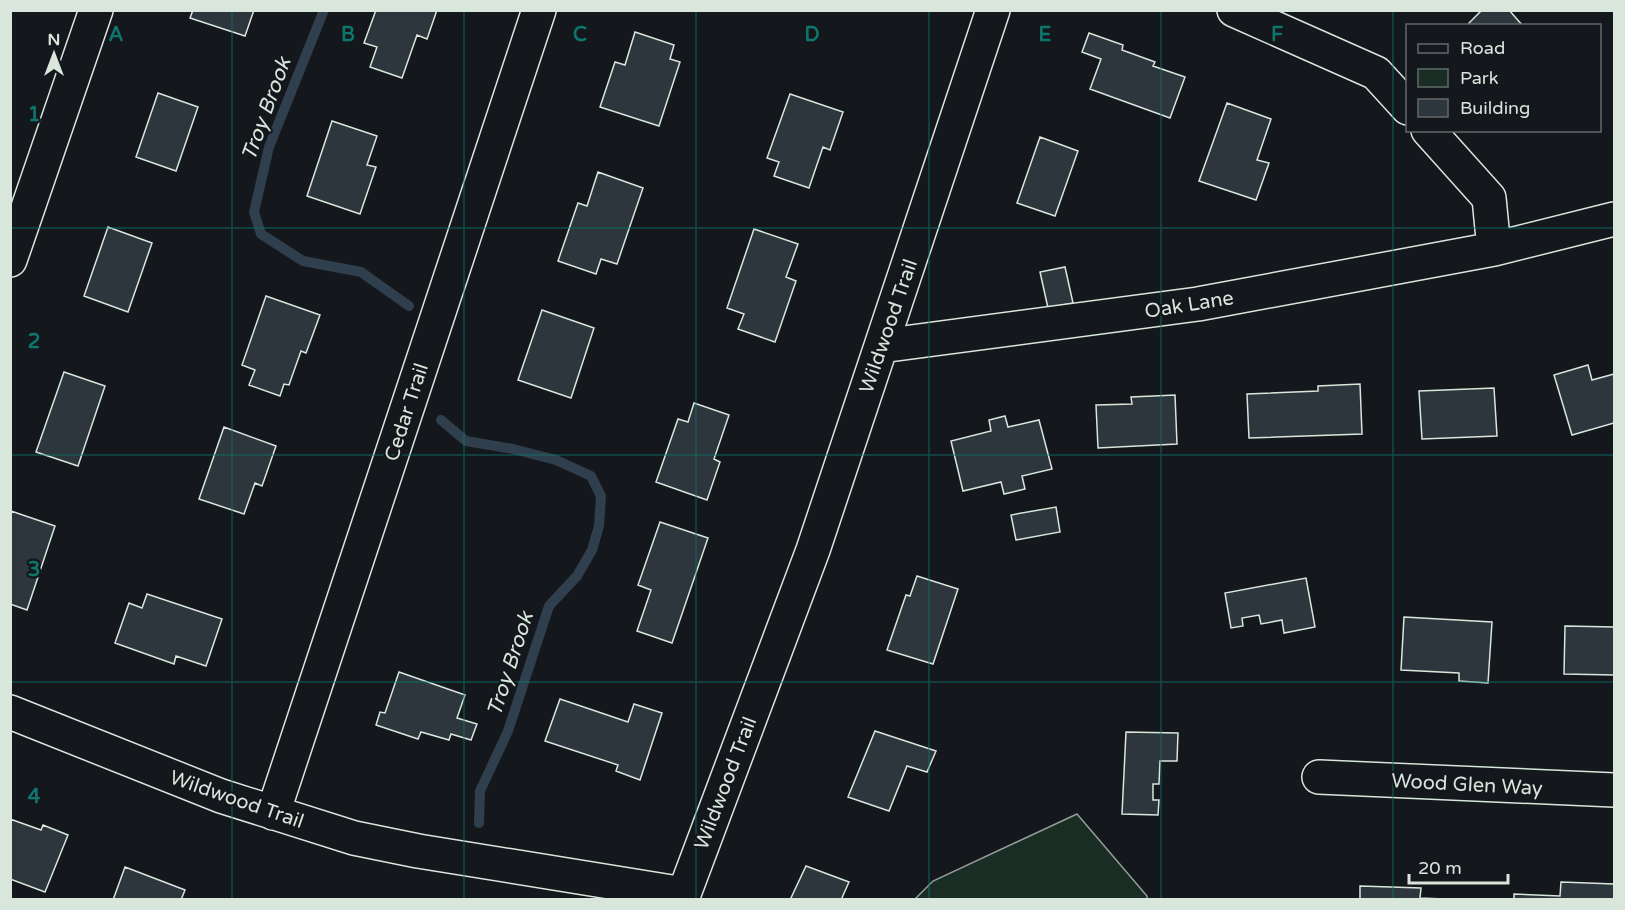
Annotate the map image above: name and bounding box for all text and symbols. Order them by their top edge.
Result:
text: A [109,23,124,47]
text: B [341,23,355,47]
text: C [573,23,587,47]
text: D [804,23,820,47]
text: E [1039,23,1052,47]
text: F [1271,23,1283,47]
north arrow [24,24,84,84]
legend [1406,24,1601,132]
text: N [48,30,60,50]
text: Road [1460,37,1505,59]
water label: Troy Brook [236,53,297,164]
text: Park [1460,67,1499,89]
text: Building [1460,97,1530,119]
text: 1 [28,103,40,127]
street label: Wildwood Trail [855,256,923,397]
street label: Oak Lane [1143,286,1235,324]
text: 2 [28,330,40,354]
street label: Cedar Trail [380,360,434,464]
text: 3 [28,558,40,582]
water label: Troy Brook [482,608,539,719]
street label: Wildwood Trail [690,714,762,853]
street label: Wildwood Trail [166,766,307,834]
street label: Wood Glen Way [1391,769,1543,801]
text: 4 [28,785,41,809]
scale bar [1409,847,1508,885]
text: 20 m [1418,857,1462,879]

